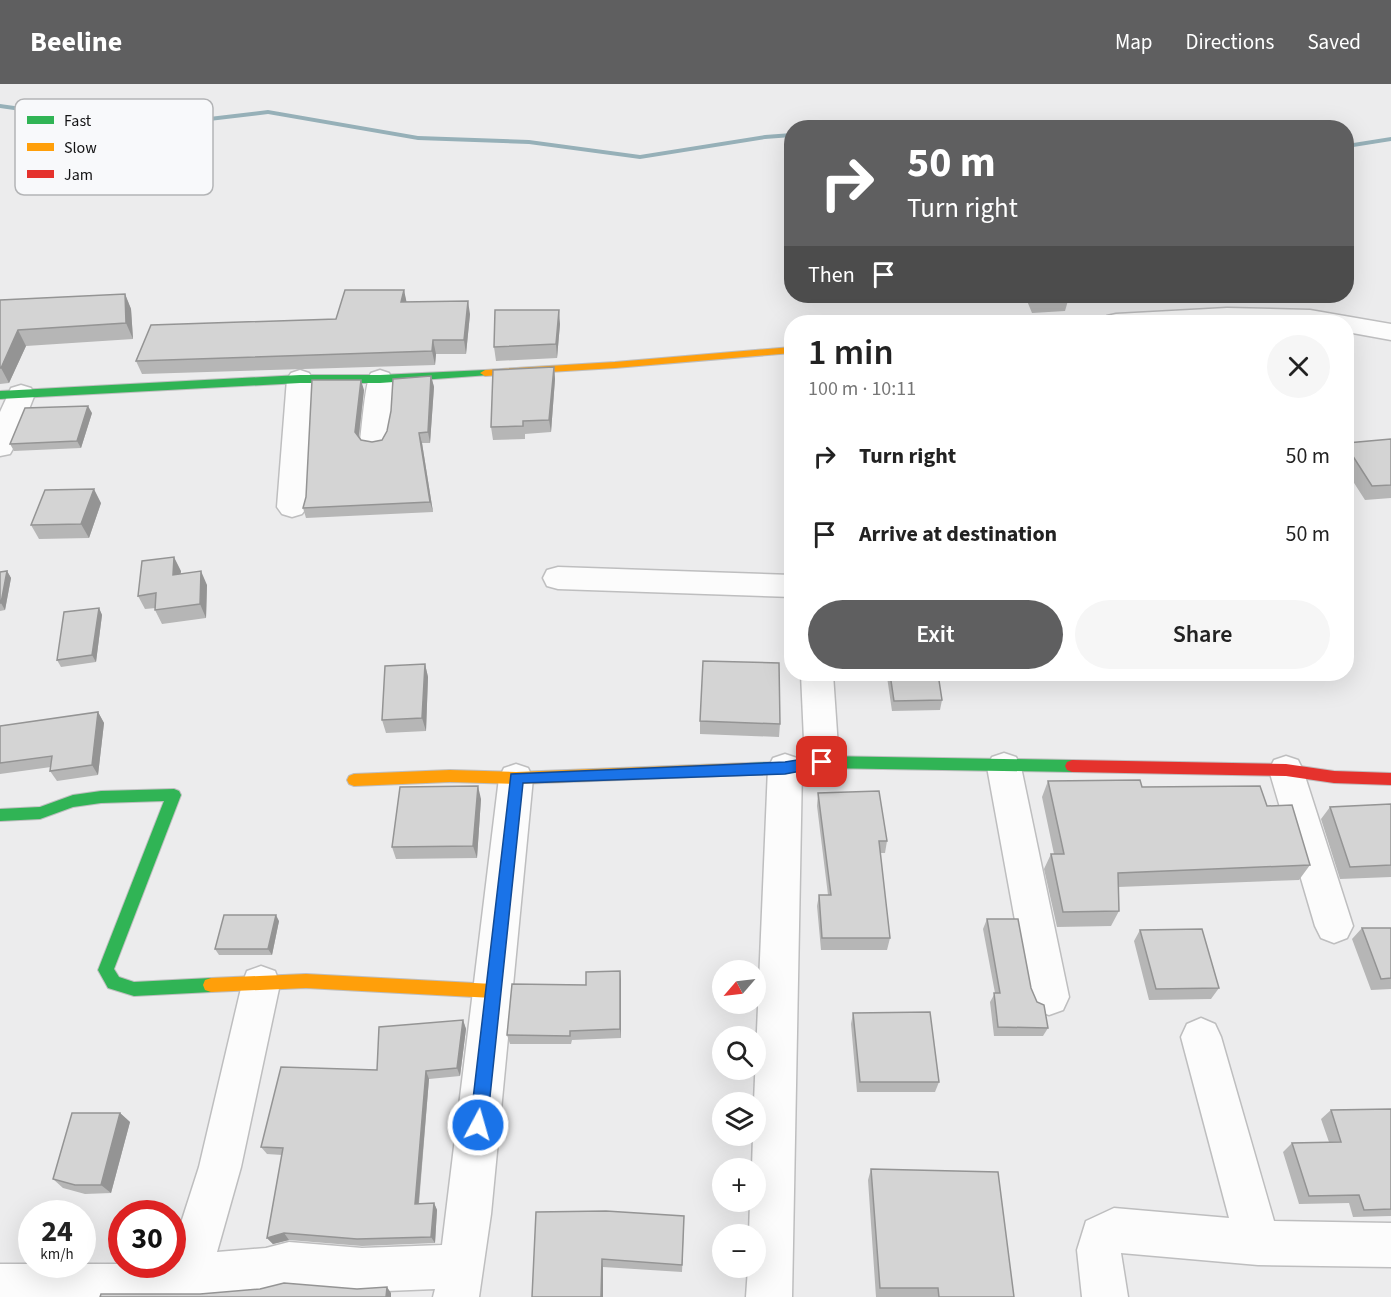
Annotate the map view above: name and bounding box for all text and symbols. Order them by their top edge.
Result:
text: Beeline [30,22,122,62]
text: Map [1115,27,1153,57]
text: Directions [1186,27,1274,57]
text: Saved [1307,27,1361,57]
legend [15,99,213,195]
text: Fast [64,110,92,132]
text: 50 m [907,133,996,193]
text: Slow [64,137,97,159]
icon: right [808,144,886,222]
text: Jam [64,164,93,186]
text: Turn right [907,189,1018,228]
icon: arrive [867,258,900,291]
text: Then [808,259,855,291]
text: 1 min [808,327,894,378]
button: close [1267,335,1330,398]
text: 100 m · 10:11 [808,375,916,403]
icon: right [808,440,841,473]
text: Turn right [859,440,956,472]
text: 50 m [1285,440,1330,472]
icon: arrive [808,518,841,551]
text: Arrive at destination [859,518,1057,550]
text: 50 m [1285,518,1330,550]
button: Exit [808,600,1063,669]
button: Share [1075,600,1330,669]
pin [796,736,847,787]
icon: arrive [805,745,838,778]
north arrow [712,960,766,1014]
map controls [712,960,766,1278]
button: search [712,1026,766,1080]
button: layers [712,1092,766,1146]
position arrow [446,1093,510,1157]
button: + [712,1158,766,1212]
speed limit sign: 30 [108,1200,186,1278]
text: 24 [41,1210,73,1253]
button: − [712,1224,766,1278]
text: km/h [40,1244,74,1265]

